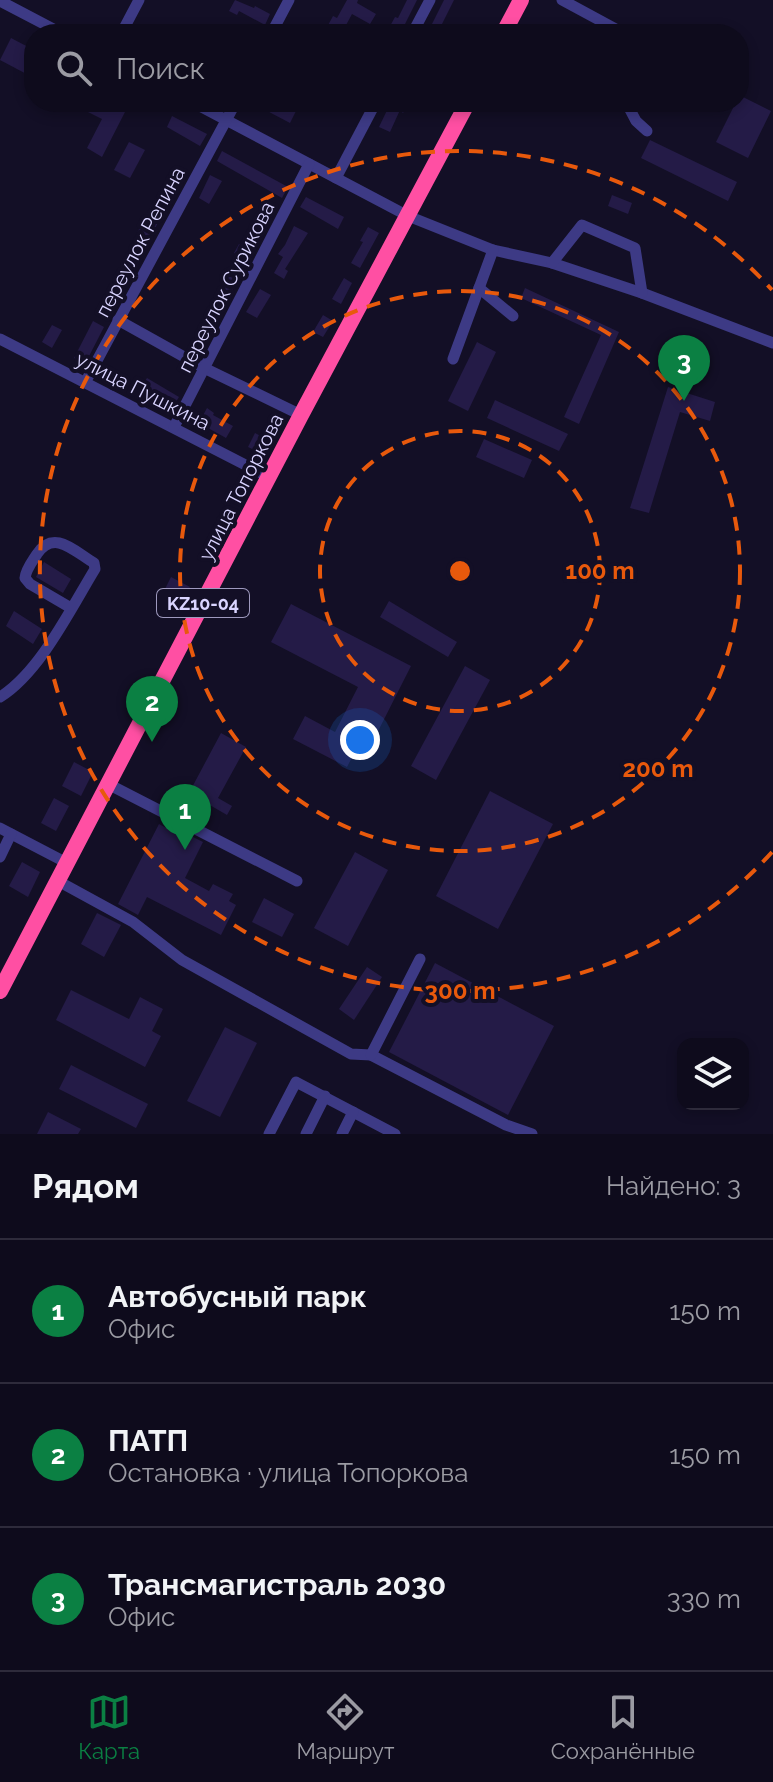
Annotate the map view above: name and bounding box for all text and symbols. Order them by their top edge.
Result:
search box [24,24,749,112]
icon: search [52,46,96,90]
text: Поиск [116,51,205,86]
street label: переулок Репина [90,163,190,321]
street label: переулок Сурикова [172,198,280,376]
pin: 3 [658,335,710,401]
street label: улица Пушкина [72,347,214,435]
street label: улица Топоркова [194,409,288,565]
text: 100 m [565,556,635,585]
centre of rings [446,557,474,585]
road number: KZ10-04 [157,589,249,617]
pin: 2 [126,676,178,742]
your location [340,720,380,760]
text: 200 m [622,754,694,783]
pin: 1 [159,784,211,850]
text: 300 m [425,976,495,1005]
map controls [677,1038,749,1110]
button: layers [677,1038,749,1110]
text: Рядом [32,1166,139,1206]
text: Найдено: 3 [606,1171,741,1201]
text: Автобусный парк [108,1279,367,1314]
text: 1 [52,1296,64,1326]
text: 150 m [669,1296,741,1326]
text: Офис [108,1314,175,1344]
text: ПАТП [108,1423,188,1458]
text: 2 [51,1440,65,1470]
text: 150 m [669,1440,741,1470]
text: Остановка · улица Топоркова [108,1458,468,1488]
text: Трансмагистраль 2030 [108,1567,446,1602]
text: 3 [51,1584,65,1614]
text: 330 m [667,1584,741,1614]
text: Офис [108,1602,175,1632]
tab: Карта [78,1690,140,1764]
tab: Маршрут [296,1690,394,1764]
tab: Сохранённые [551,1690,695,1764]

